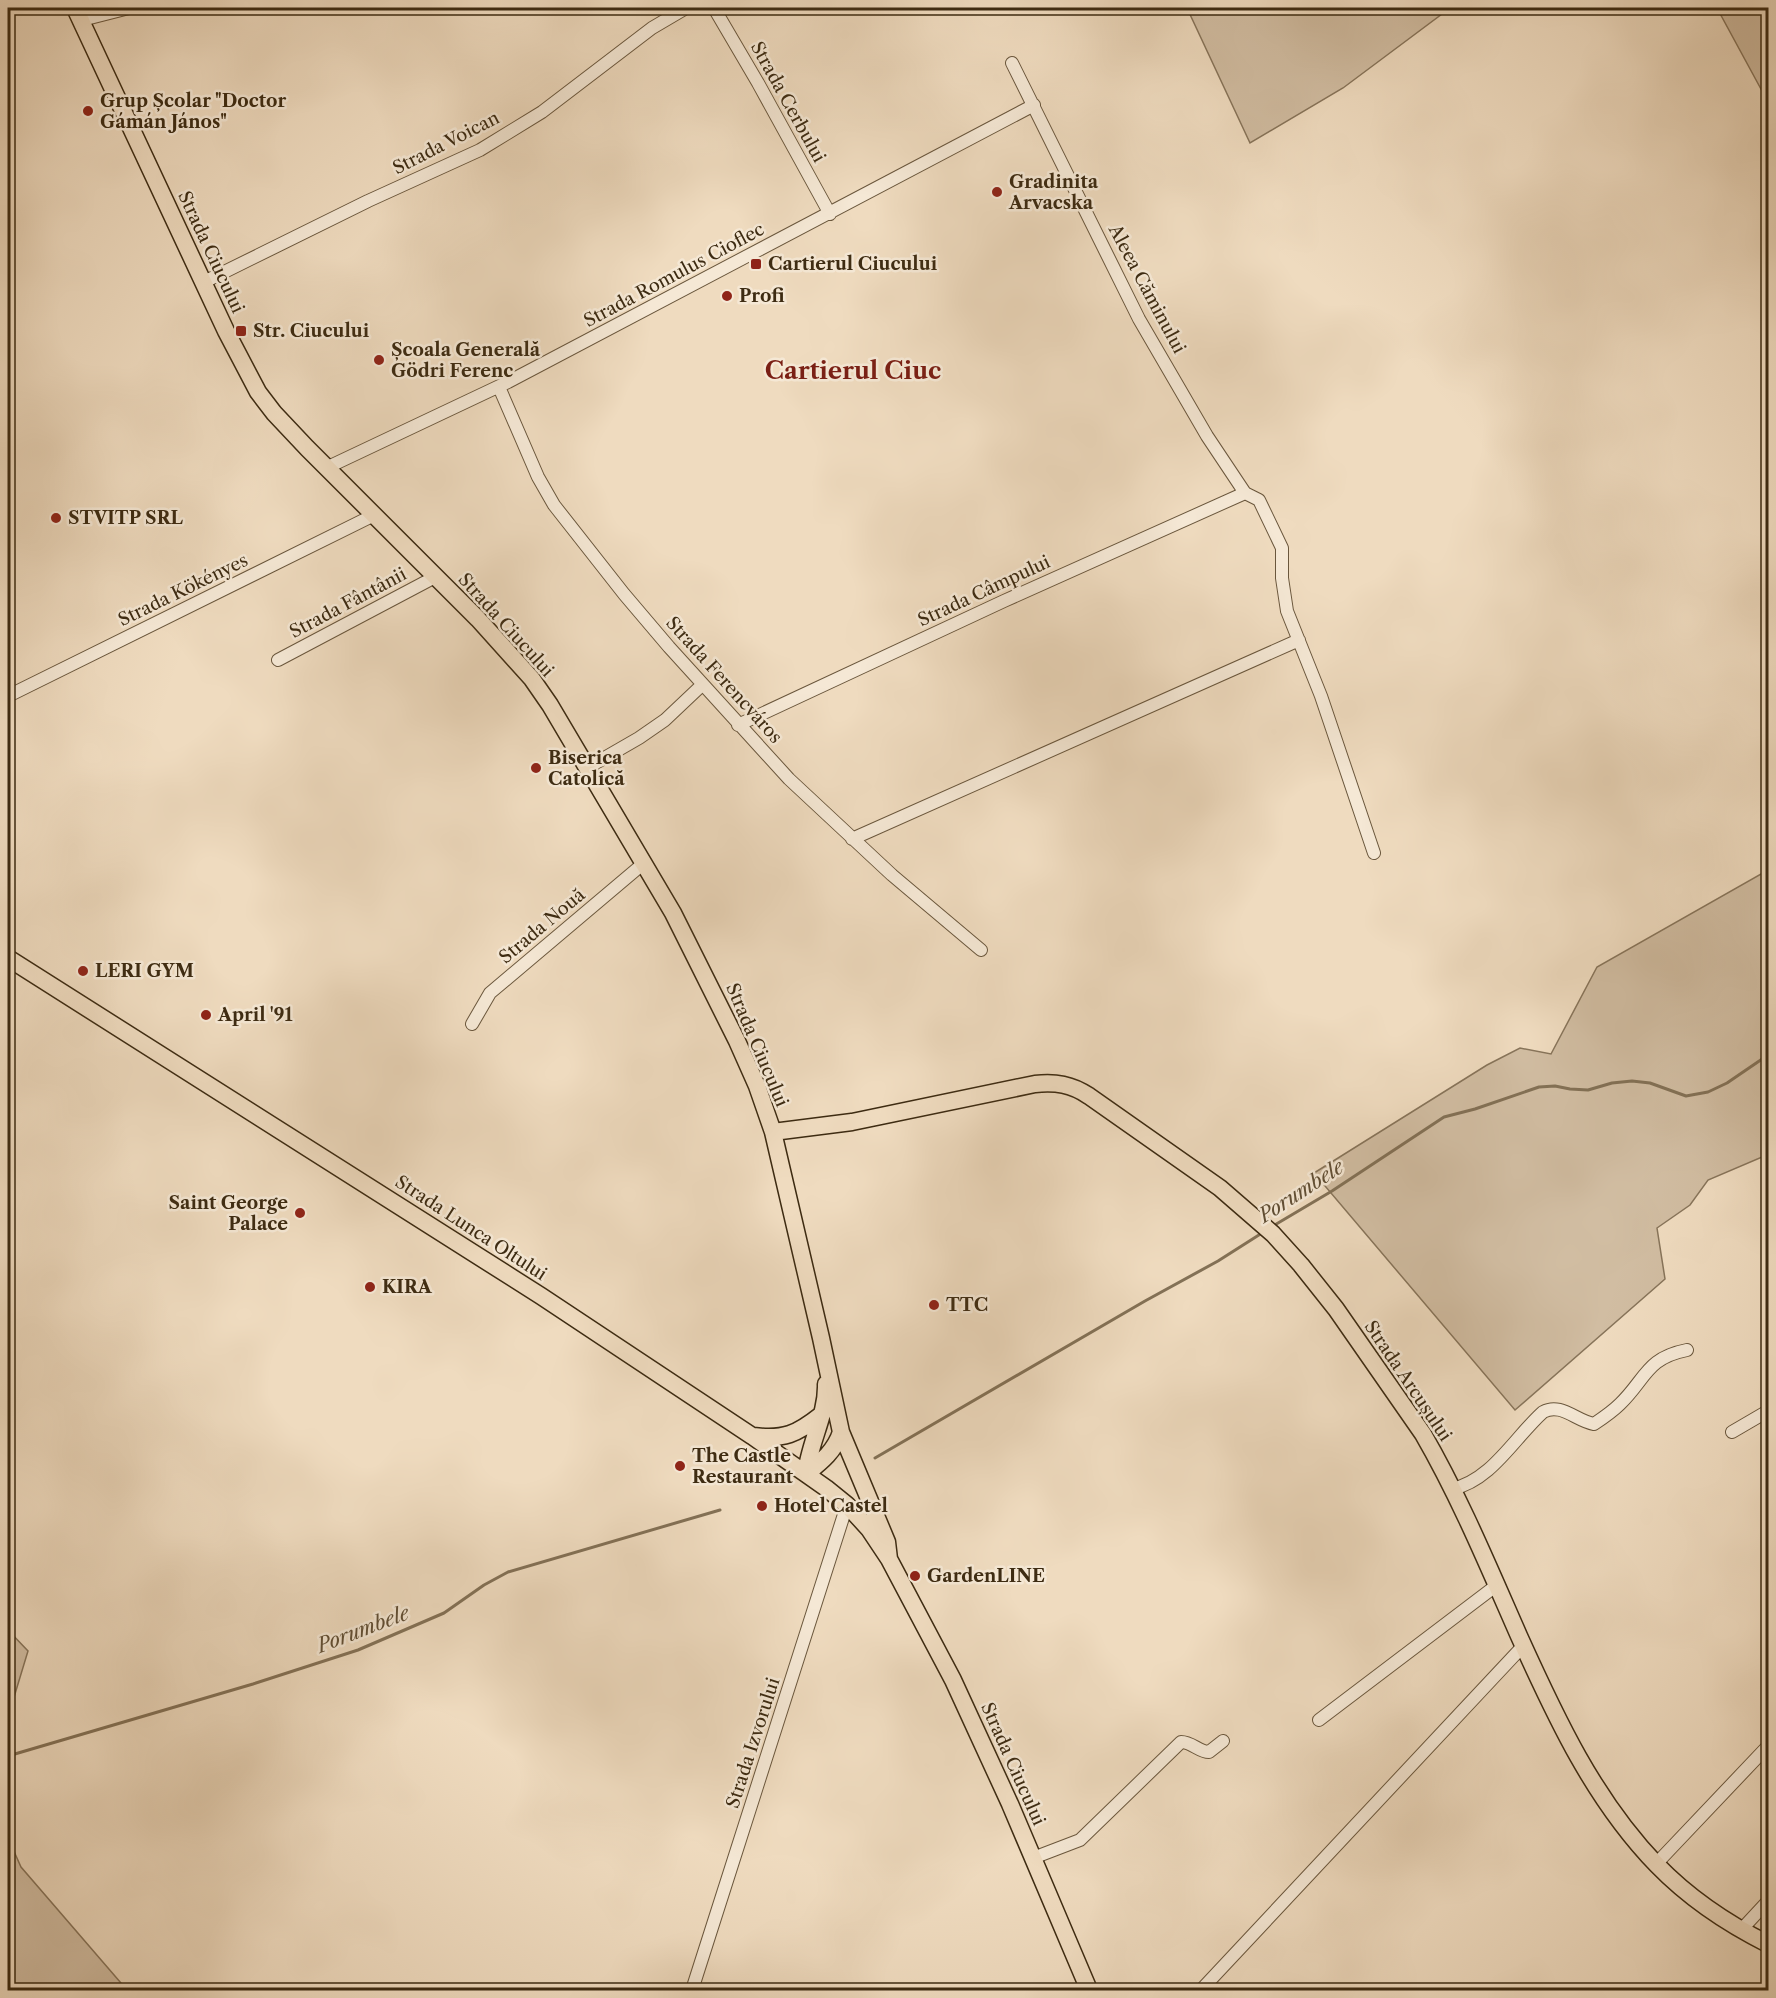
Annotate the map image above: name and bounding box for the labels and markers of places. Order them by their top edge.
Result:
place label: Grup Școlar "Doctor Gámán János" [100,90,286,133]
marker: Grup Școlar "Doctor Gámán János" [81,104,95,118]
place label: Gradinita Arvacska [1008,171,1099,214]
marker: Gradinita Arvacska [990,185,1004,199]
place label: Cartierul Ciucului [768,253,938,275]
marker: Cartierul Ciucului [749,257,763,271]
place label: Profi [739,285,785,307]
marker: Profi [720,289,734,303]
place label: Str. Ciucului [253,320,370,342]
marker: Str. Ciucului [234,324,248,338]
place label: Școala Generală Gödri Ferenc [391,339,541,382]
marker: Școala Generală Gödri Ferenc [372,353,386,367]
place label: STVITP SRL [68,507,184,529]
marker: STVITP SRL [49,511,63,525]
place label: Biserica Catolică [548,747,625,790]
marker: Biserica Catolică [529,761,543,775]
place label: LERI GYM [95,960,194,982]
marker: LERI GYM [76,964,90,978]
place label: April '91 [217,1004,293,1026]
marker: April '91 [199,1008,213,1022]
place label: Saint George Palace [169,1192,288,1235]
marker: Saint George Palace [293,1206,307,1220]
place label: KIRA [382,1276,433,1298]
marker: KIRA [363,1280,377,1294]
place label: TTC [946,1294,988,1316]
marker: TTC [927,1298,941,1312]
place label: The Castle Restaurant [692,1445,794,1488]
marker: The Castle Restaurant [673,1459,687,1473]
place label: Hotel Castel [774,1495,888,1517]
marker: Hotel Castel [755,1499,769,1513]
place label: GardenLINE [927,1565,1045,1587]
marker: GardenLINE [908,1569,922,1583]

